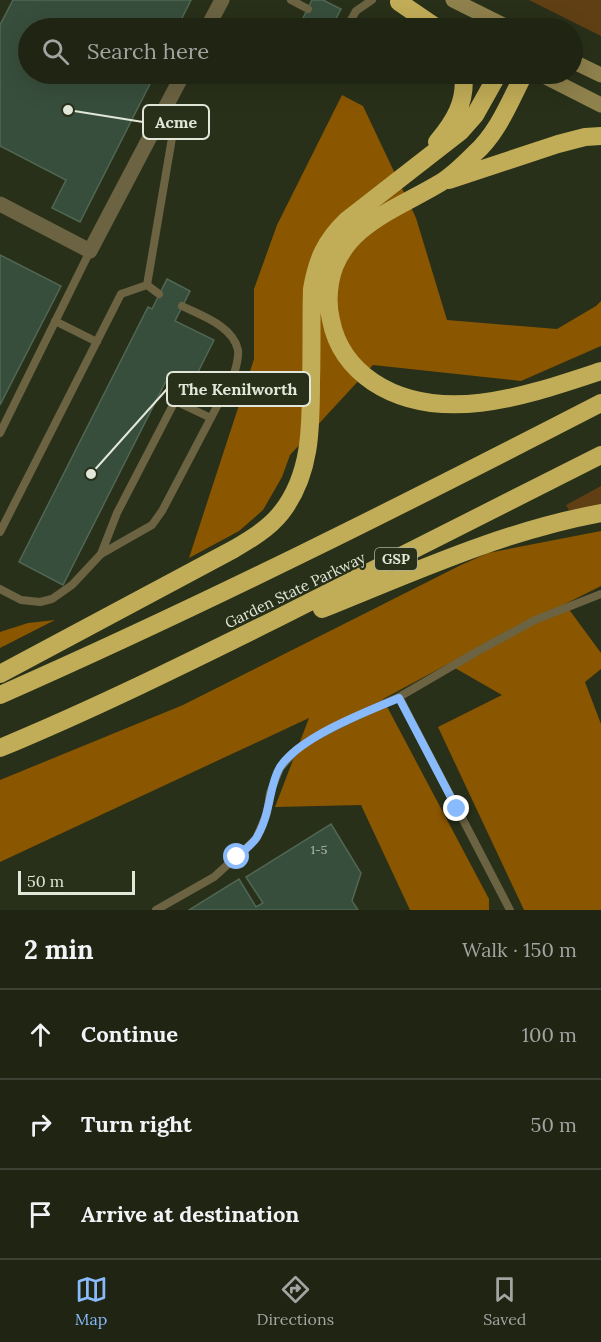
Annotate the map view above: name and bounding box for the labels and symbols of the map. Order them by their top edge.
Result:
callout: Acme [143,105,209,139]
text: Acme [155,112,197,132]
callout: The Kenilworth [167,372,310,406]
text: The Kenilworth [178,379,298,399]
street label: Garden State Parkway [222,548,368,632]
road number: GSP [375,548,417,570]
route end [443,795,469,821]
house number: 1-5 [311,842,327,857]
route start [223,843,249,869]
scale bar [18,868,135,896]

